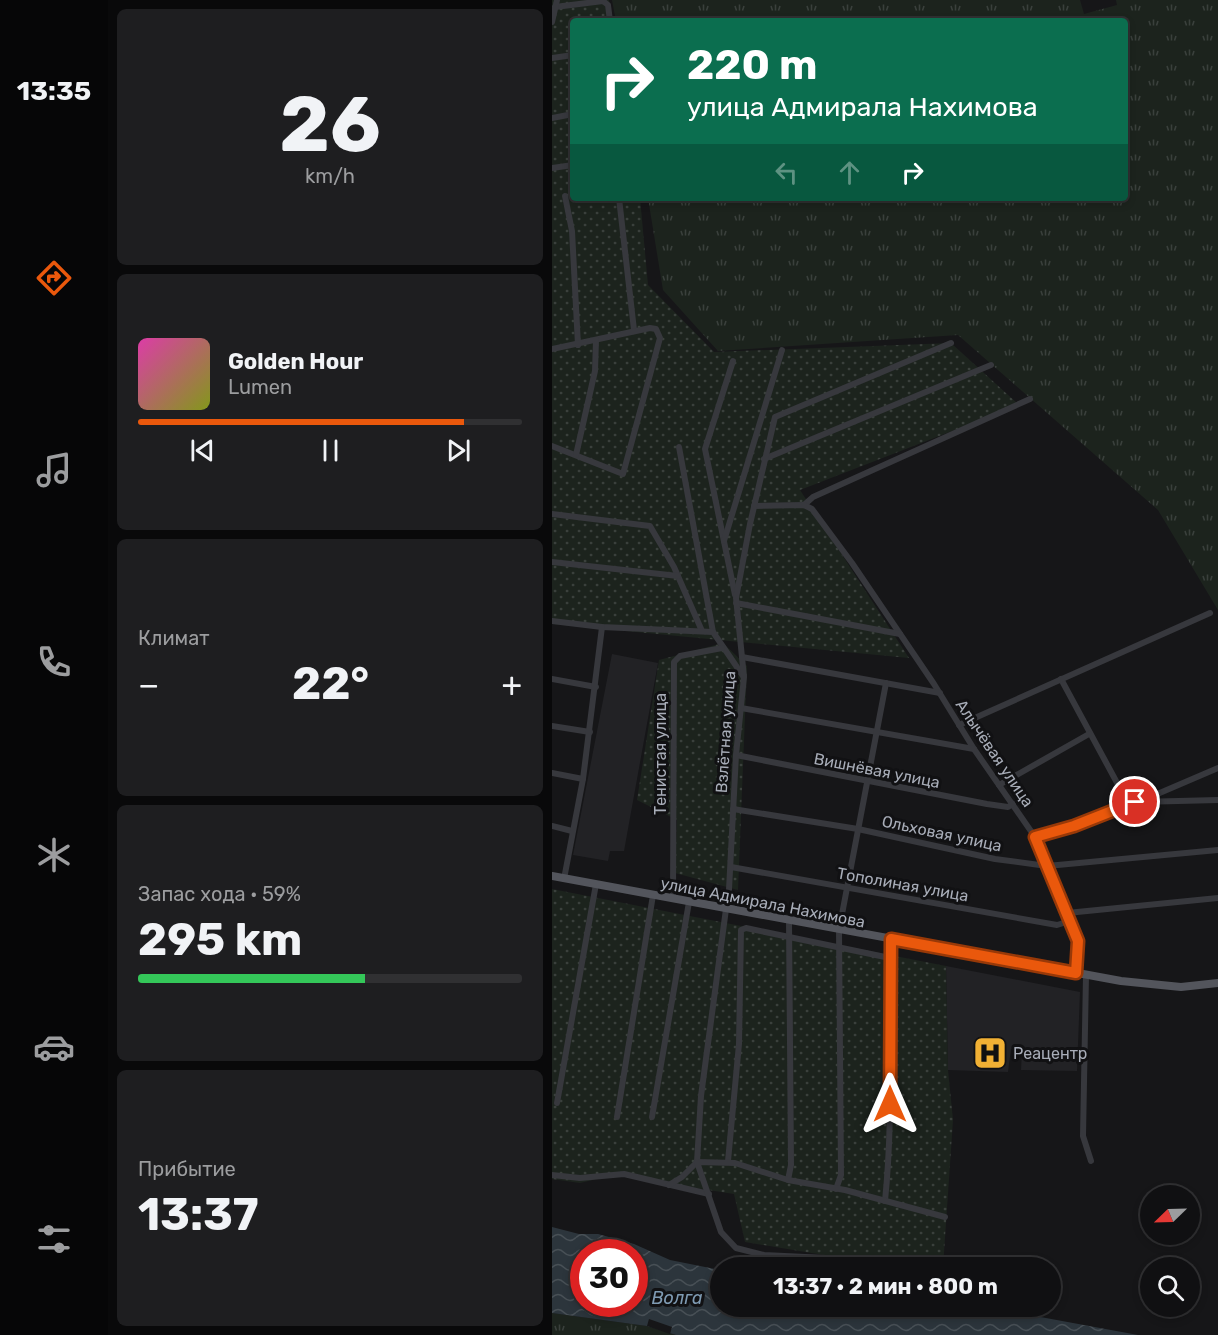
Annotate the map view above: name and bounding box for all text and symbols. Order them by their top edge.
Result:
text: 220 m [687,40,818,90]
icon: right [588,42,666,120]
text: 13:35 [17,75,91,107]
text: 26 [279,78,381,171]
text: улица Адмирала Нахимова [687,91,1038,123]
icon: left [770,156,803,189]
icon: ahead [833,156,866,189]
icon: right [896,156,929,189]
text: km/h [305,164,355,188]
icon: directions [33,257,75,299]
text: Golden Hour [228,348,363,375]
text: Lumen [228,375,292,399]
icon: previous [186,434,219,467]
icon: pause [314,434,347,467]
icon: next [442,434,475,467]
icon: music [33,449,75,491]
text: Климат [138,626,210,650]
icon: phone [33,641,75,683]
text: 22° [292,657,369,710]
text: − [138,665,159,704]
text: + [501,665,522,704]
street label: Взлётная улица [712,670,739,794]
street label: Тенистая улица [651,693,670,815]
street label: Алычёвая улица [952,696,1038,811]
street label: Вишнёвая улица [812,749,942,792]
pin [1109,776,1160,827]
icon: arrive [1118,785,1151,818]
street label: Ольховая улица [880,811,1004,855]
icon: climate [33,834,75,876]
street label: Тополиная улица [836,864,970,905]
street label: улица Адмирала Нахимова [659,873,867,932]
text: Запас хода · 59% [138,882,301,906]
text: 295 km [138,913,302,966]
icon: car [33,1026,75,1068]
hospital icon: Реацентр [972,1035,1008,1071]
place label: Реацентр [1013,1044,1087,1063]
position arrow [858,1072,922,1136]
text: Прибытие [138,1157,236,1181]
north arrow [1140,1185,1200,1245]
map controls [1140,1185,1200,1317]
text: 13:37 [138,1188,259,1241]
icon: filters [33,1218,75,1260]
speed limit sign: 30 [570,1239,648,1317]
button: search [1140,1257,1200,1317]
text: 13:37 · 2 мин · 800 m [773,1273,998,1300]
water label: Волга [652,1287,703,1309]

